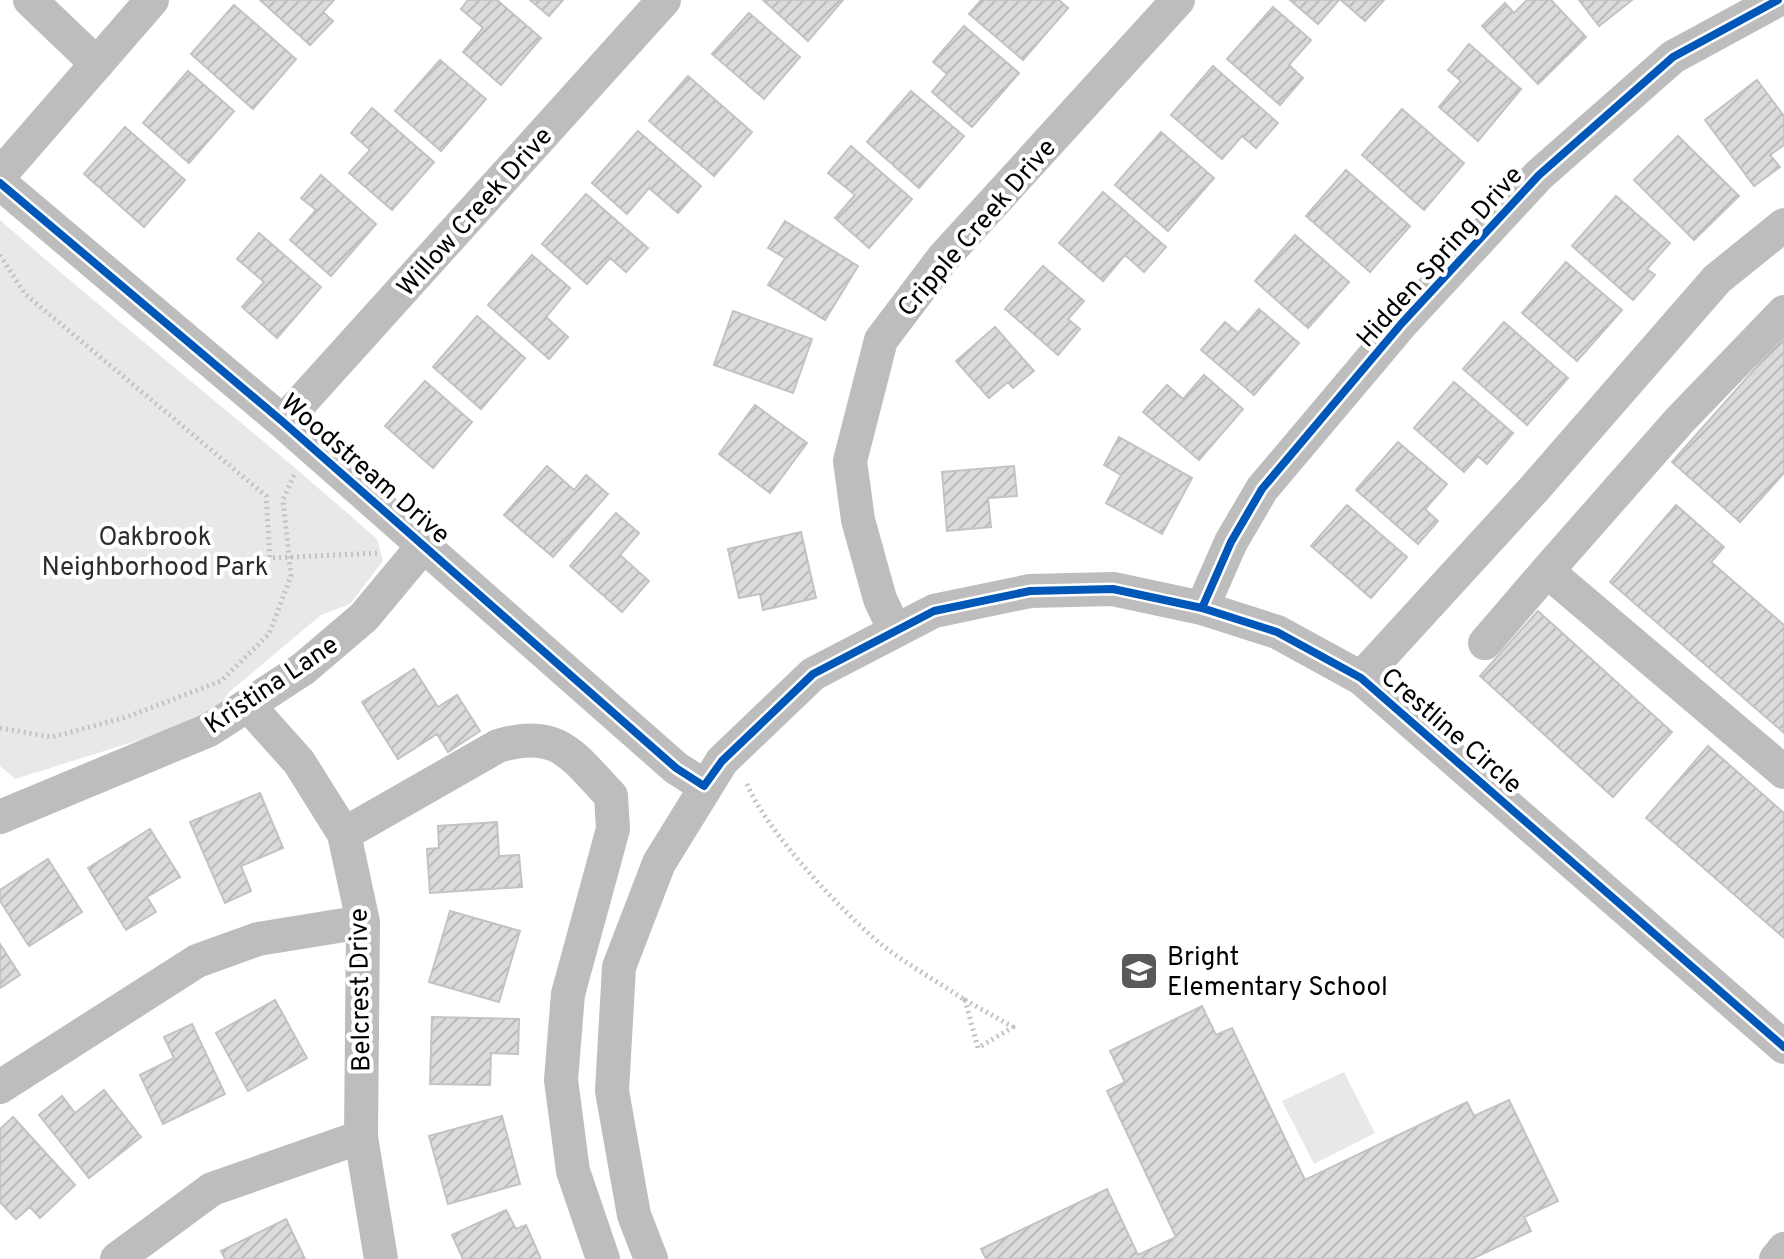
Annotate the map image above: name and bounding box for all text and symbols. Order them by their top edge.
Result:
street label: Willow Creek Drive [391,121,561,304]
street label: Cripple Creek Drive [891,133,1064,325]
street label: Hidden Spring Drive [1351,160,1531,355]
street label: Woodstream Drive [273,387,456,552]
park label: Oakbrook Neighborhood Park [42,522,268,585]
street label: Kristina Lane [199,629,345,743]
street label: Crestline Circle [1373,662,1528,802]
street label: Belcrest Drive [344,908,379,1072]
place label: Bright Elementary School [1167,942,1388,1005]
school or university icon: Bright Elementary School [1118,950,1160,992]

